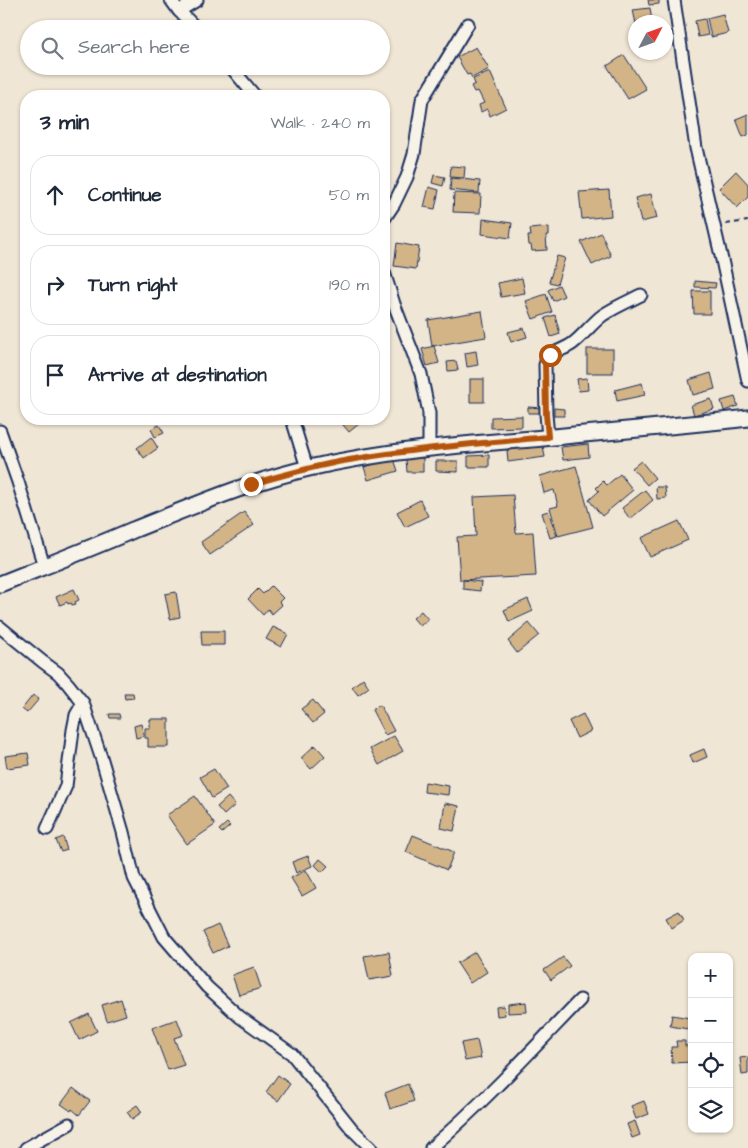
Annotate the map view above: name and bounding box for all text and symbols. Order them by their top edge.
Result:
north arrow [628,15,673,60]
search box [20,20,390,75]
icon: search [38,34,66,62]
text: Search here [78,34,190,61]
text: 3 min [40,108,89,137]
text: Walk · 240 m [270,112,370,134]
icon: ahead [41,181,69,209]
text: Continue [88,182,162,209]
text: 50 m [329,184,369,206]
icon: right [41,271,69,299]
text: Turn right [88,272,177,299]
text: 190 m [329,274,369,296]
route start [539,344,562,367]
icon: arrive [41,361,69,389]
text: Arrive at destination [88,362,267,389]
route end [240,473,263,496]
map controls [688,953,733,1133]
button: + [688,953,733,998]
button: − [688,998,733,1043]
button: locate [688,1043,733,1088]
button: layers [688,1088,733,1133]

